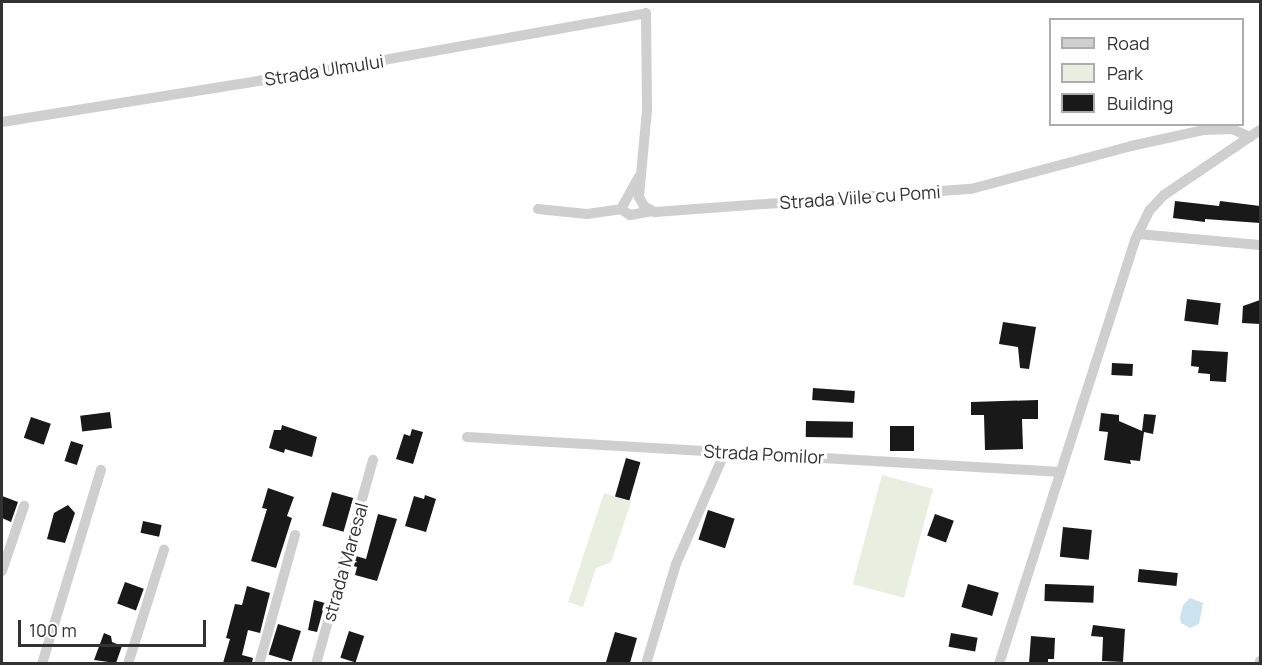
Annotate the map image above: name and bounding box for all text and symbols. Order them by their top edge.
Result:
legend [1049,18,1244,126]
text: Road [1107,31,1150,55]
street label: Strada Ulmului [263,50,385,90]
text: Park [1107,61,1143,85]
text: Building [1107,91,1173,115]
street label: Strada Viile cu Pomi [779,181,941,213]
street label: Strada Pomilor [703,440,825,468]
street label: strada Maresal [318,500,372,624]
scale bar [21,608,208,646]
text: 100 m [29,618,77,642]

